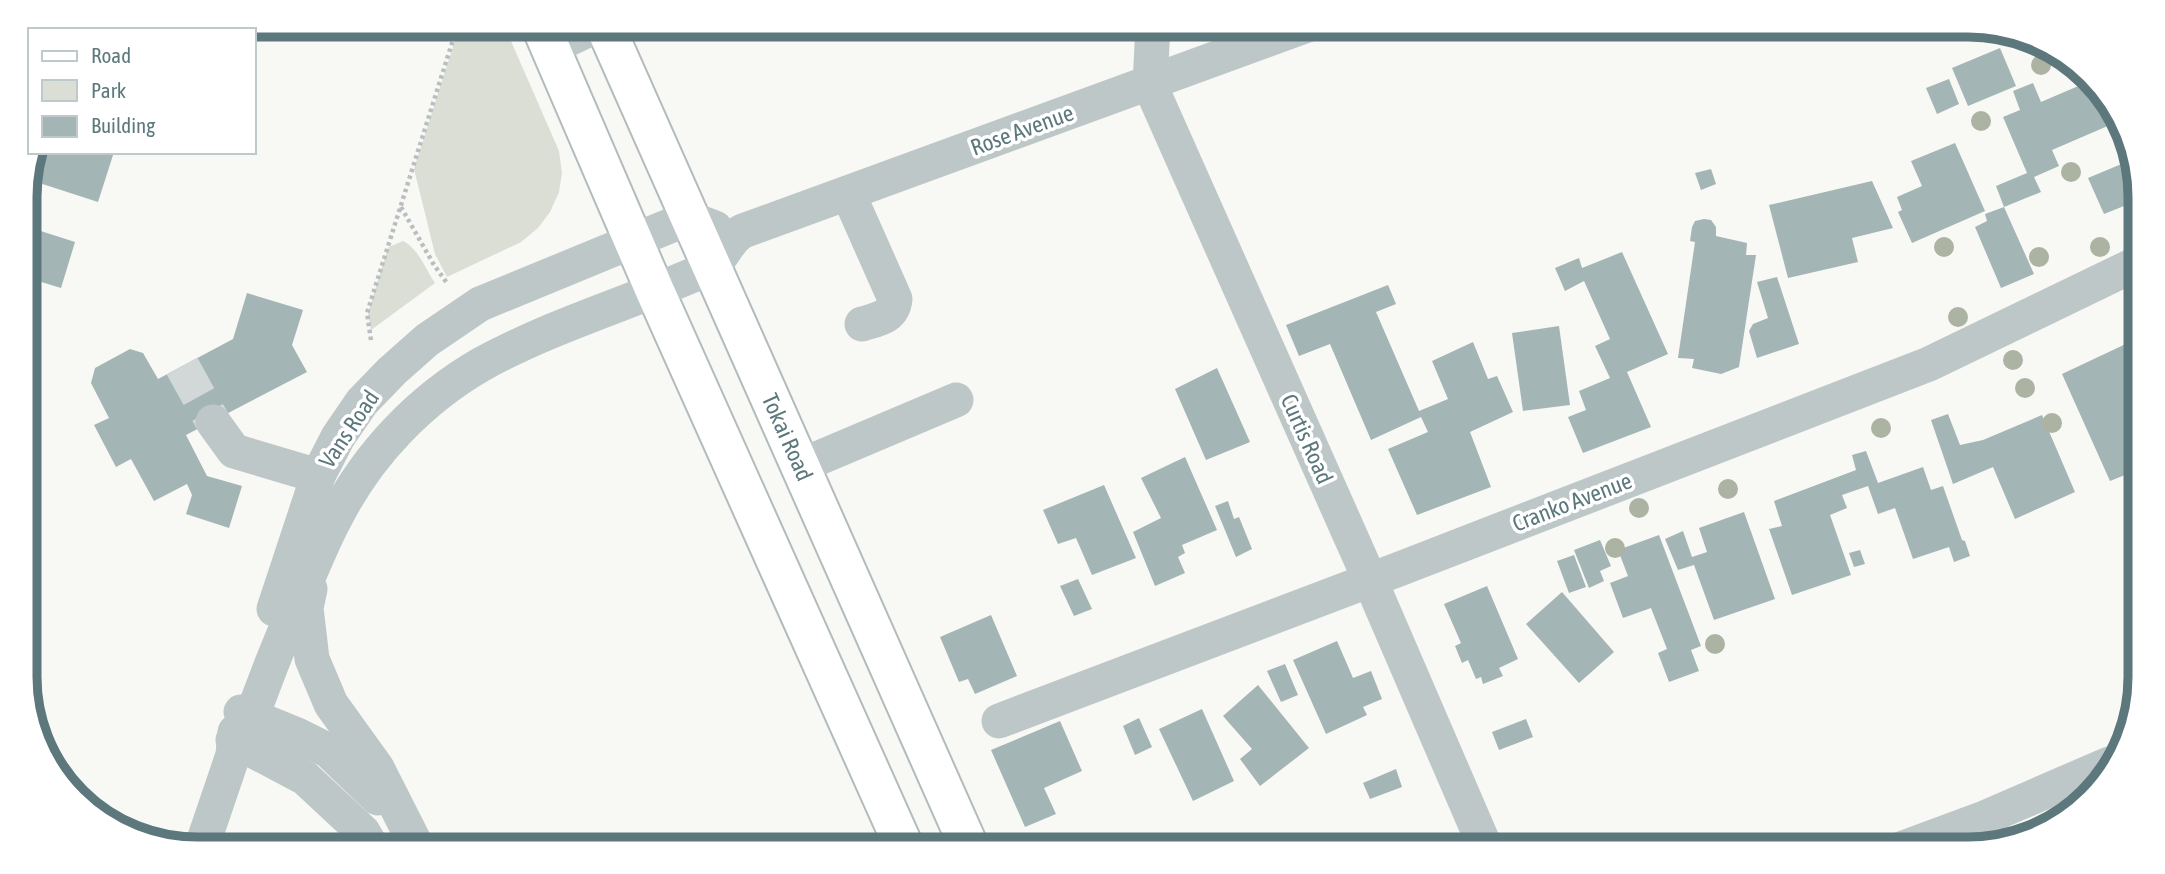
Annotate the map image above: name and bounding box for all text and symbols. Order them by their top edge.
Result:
legend [28,28,256,154]
text: Road [91,43,131,67]
text: Park [91,78,126,102]
street label: Rose Avenue [967,99,1077,161]
text: Building [91,113,155,137]
street label: Vans Road [314,385,384,473]
street label: Tokai Road [757,390,818,485]
street label: Curtis Road [1276,390,1338,488]
street label: Cranko Avenue [1509,467,1635,537]

